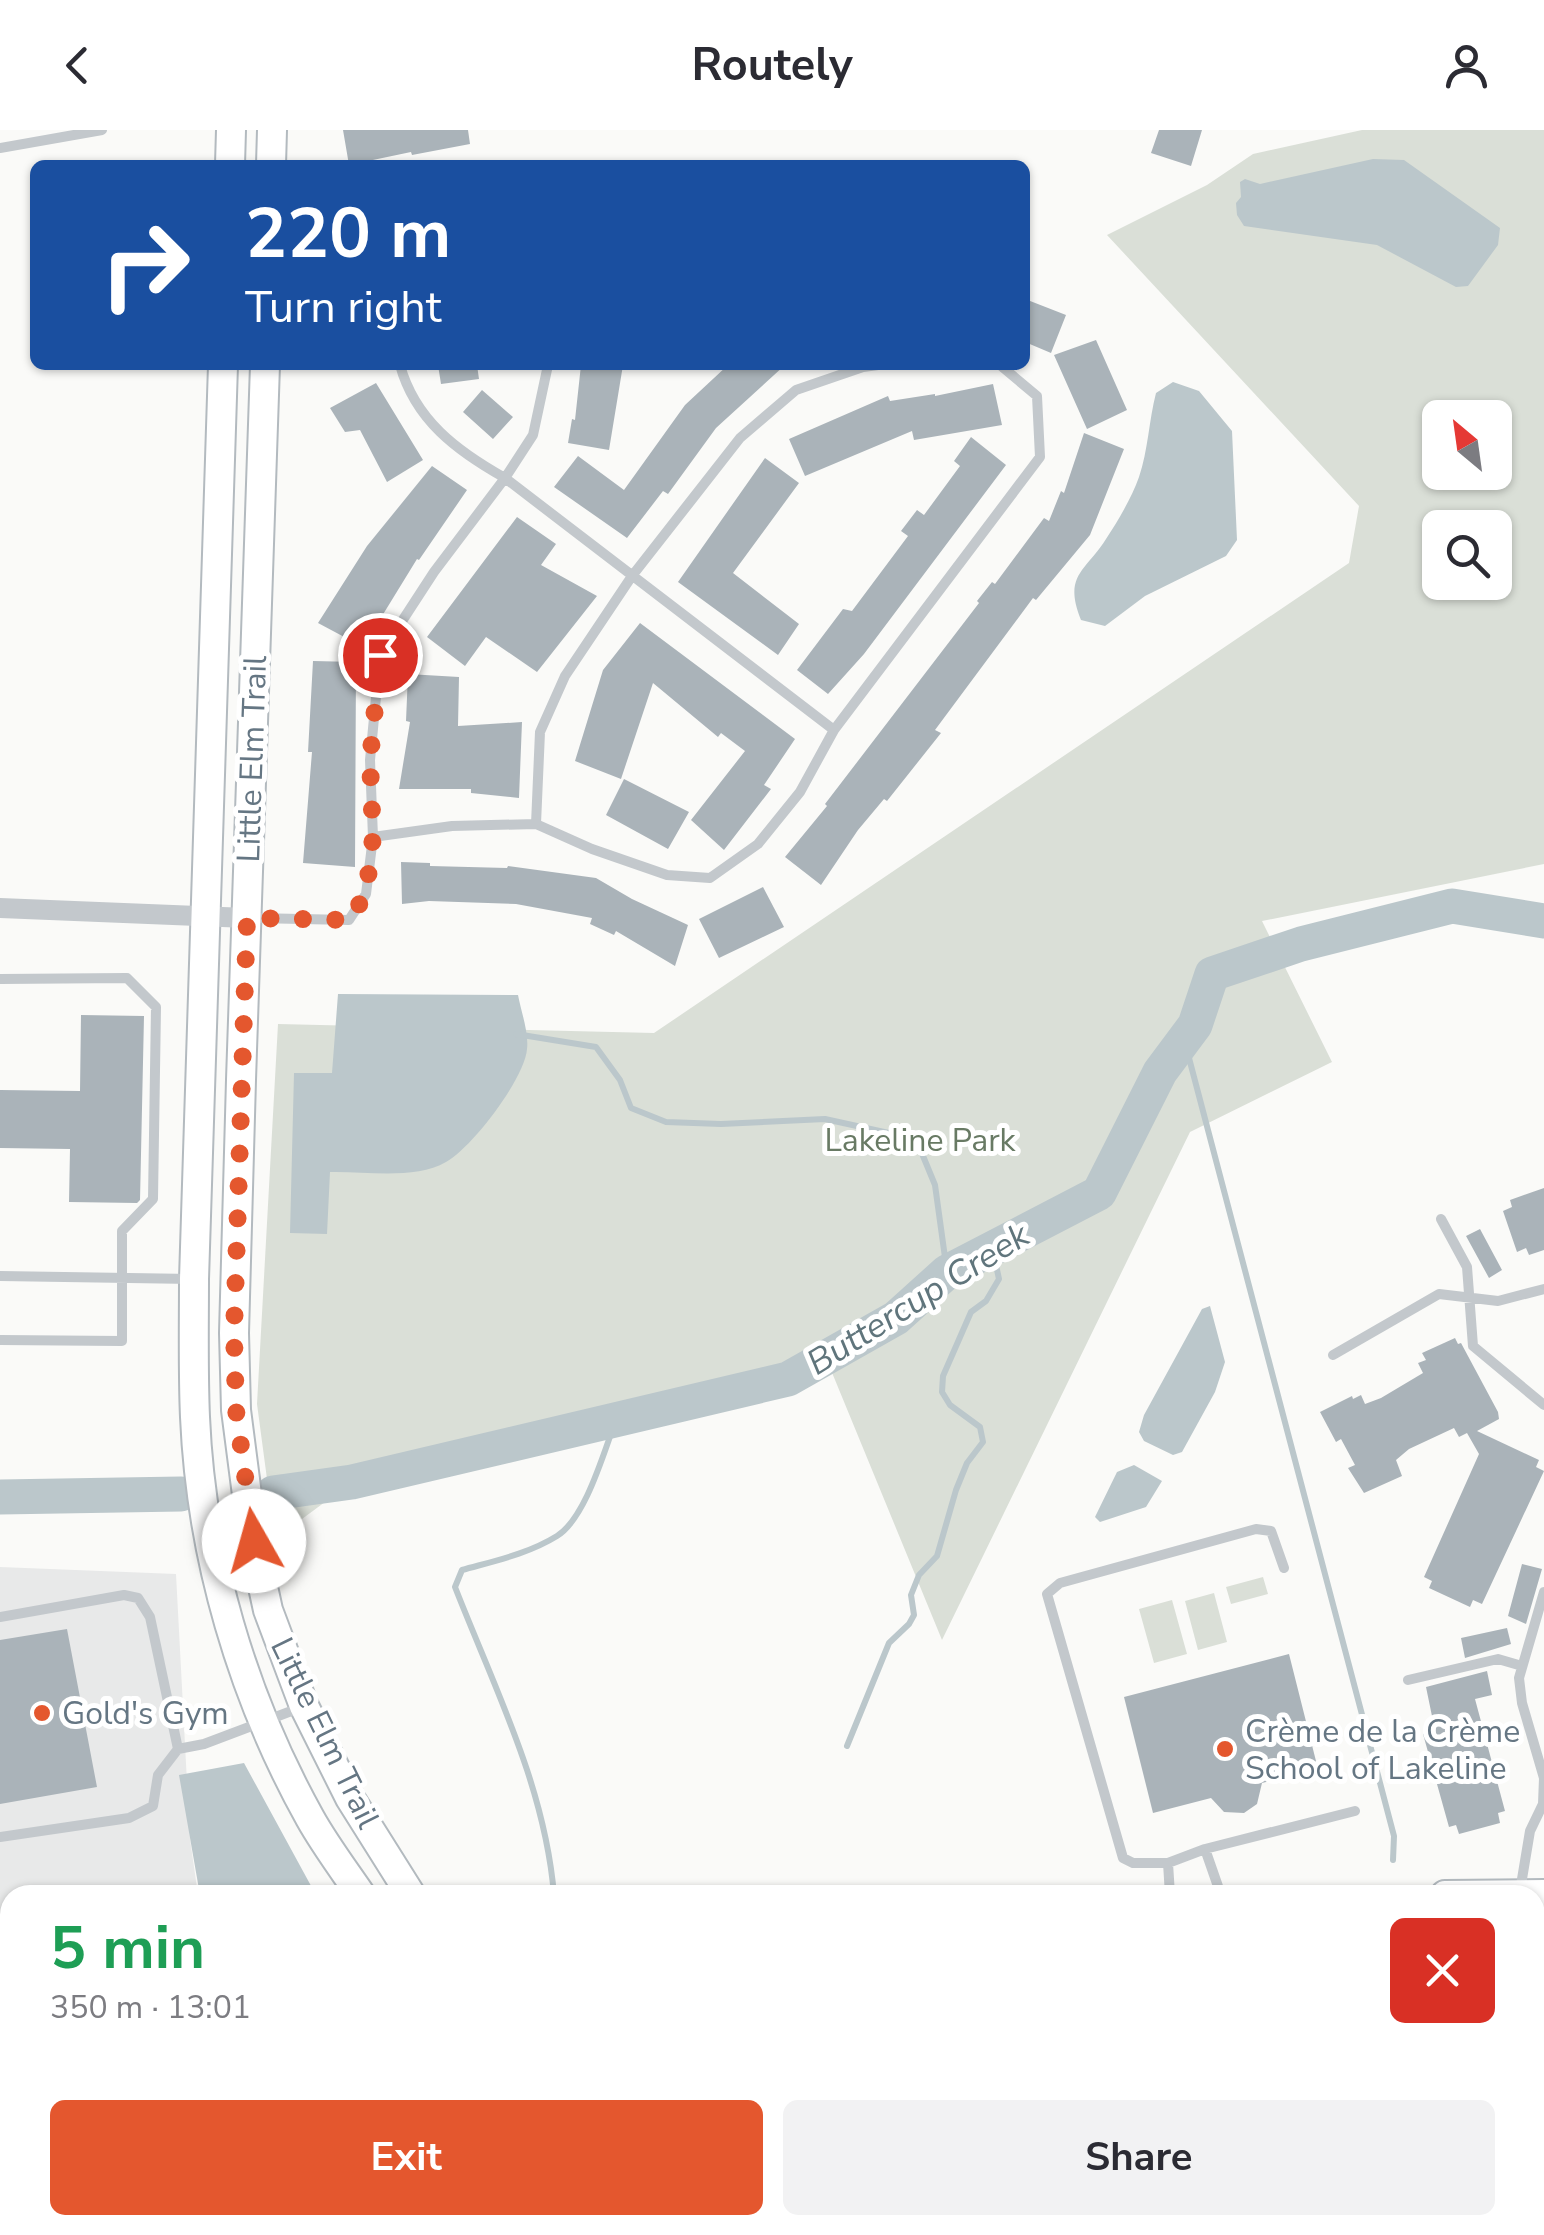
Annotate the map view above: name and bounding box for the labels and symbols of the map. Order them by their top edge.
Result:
north arrow [1422,400,1512,490]
pin [338,613,423,698]
street label: Little Elm Trail [227,654,277,863]
park label: Lakeline Park [824,1119,1017,1162]
water label: Buttercup Creek [798,1211,1039,1386]
position arrow [202,1489,306,1593]
street label: Little Elm Trail [260,1631,390,1836]
place label: Gold's Gym [62,1692,229,1735]
marker: Gold's Gym [31,1702,53,1724]
place label: Crème de la Crème School of Lakeline [1245,1710,1520,1790]
marker: Crème de la Crème School of Lakeline [1214,1738,1236,1760]

